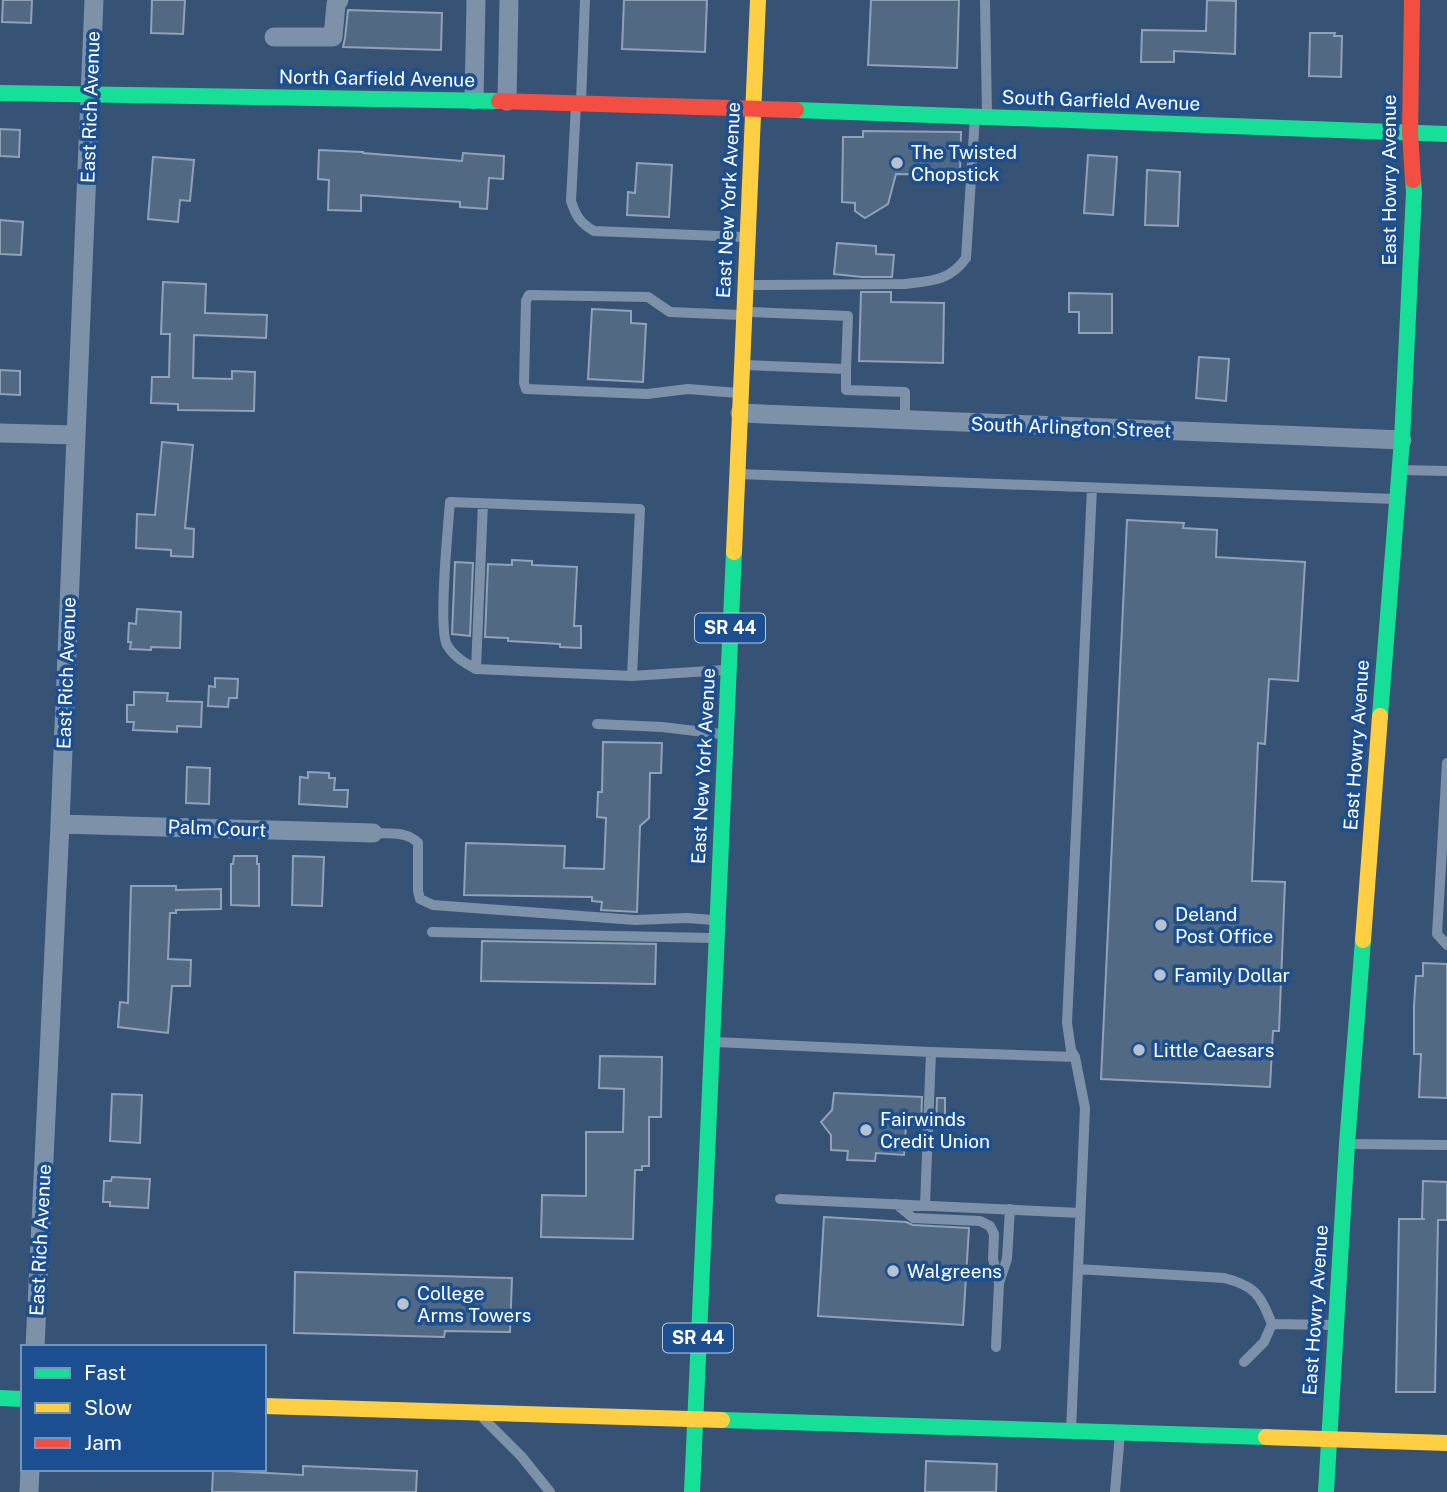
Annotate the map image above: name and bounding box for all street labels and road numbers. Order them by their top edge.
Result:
street label: East Rich Avenue [76,31,104,183]
street label: North Garfield Avenue [279,65,475,91]
street label: South Garfield Avenue [1001,86,1201,114]
street label: East Howry Avenue [1378,95,1400,266]
street label: East New York Avenue [712,101,744,299]
street label: South Arlington Street [970,413,1172,441]
street label: East Rich Avenue [52,597,80,749]
road number: SR 44 [695,614,765,642]
street label: East Howry Avenue [1339,659,1373,831]
street label: East New York Avenue [687,667,719,865]
street label: Palm Court [167,815,267,841]
street label: East Rich Avenue [25,1164,55,1316]
street label: East Howry Avenue [1298,1224,1332,1396]
road number: SR 44 [663,1324,733,1352]

